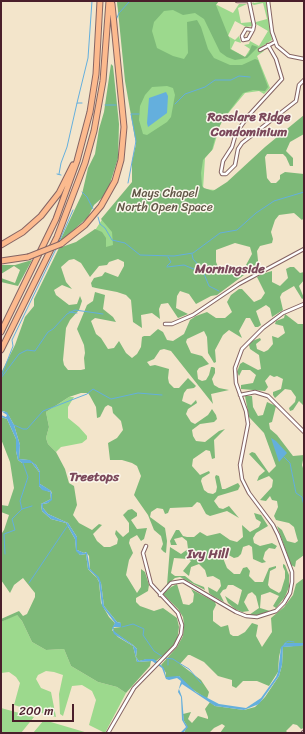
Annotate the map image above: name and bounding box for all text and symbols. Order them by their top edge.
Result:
district label: Rosslare Ridge Condominium [207,110,291,141]
park label: Mays Chapel North Open Space [117,187,213,215]
district label: Morningside [195,262,265,278]
district label: Treetops [69,470,119,486]
district label: Ivy Hill [187,547,229,563]
scale bar [14,696,76,722]
text: 200 m [19,700,53,722]

